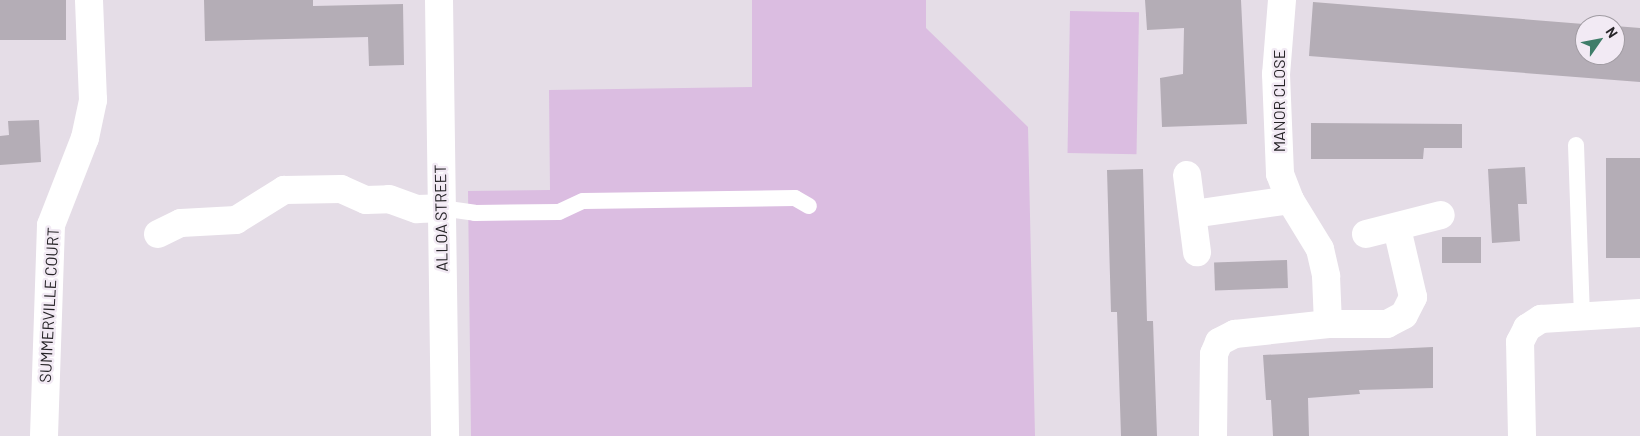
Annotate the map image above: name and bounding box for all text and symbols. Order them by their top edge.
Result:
north arrow [1575,15,1625,65]
text: N [1602,24,1622,41]
street label: MANOR CLOSE [1269,50,1289,152]
street label: ALLOA STREET [430,164,452,272]
street label: SUMMERVILLE COURT [35,227,63,383]

